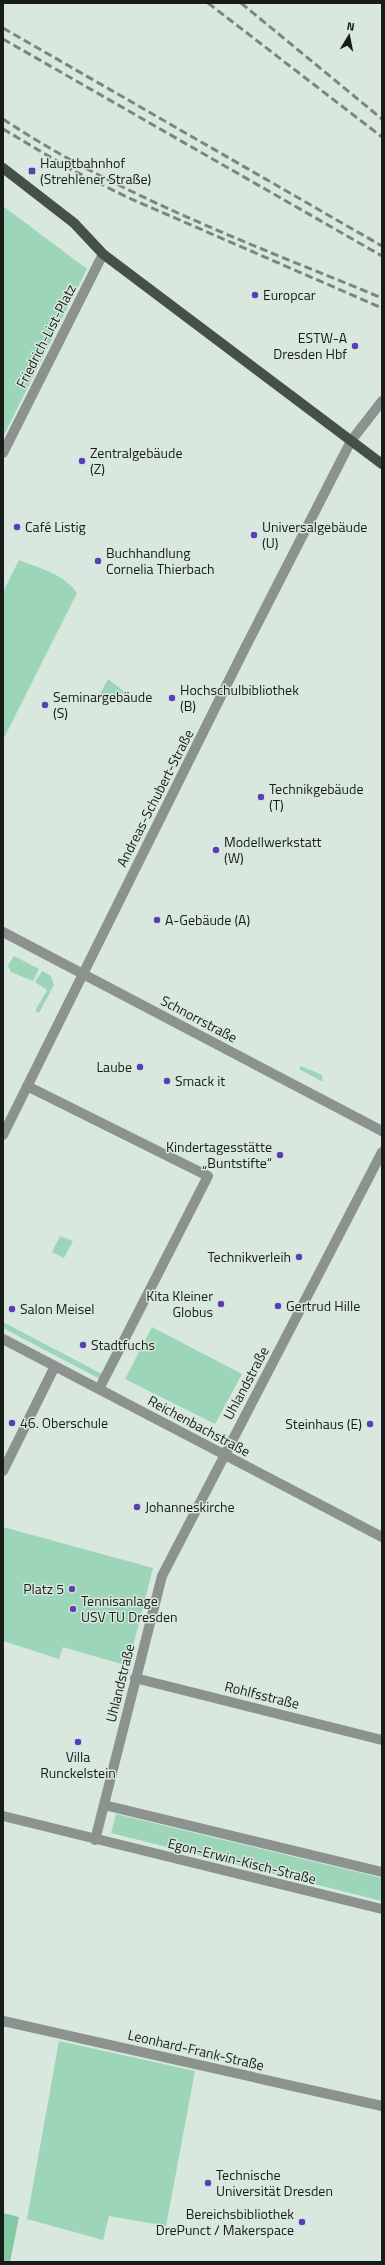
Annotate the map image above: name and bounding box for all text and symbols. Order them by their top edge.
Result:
north arrow [329,16,369,56]
text: N [346,18,356,35]
place label: Hauptbahnhof (Strehlener Straße) [40,152,151,189]
marker: Hauptbahnhof (Strehlener Straße) [27,166,37,176]
street label: Friedrich-List-Platz [10,280,81,391]
place label: Europcar [263,284,316,305]
marker: Europcar [250,290,260,300]
place label: ESTW-A Dresden Hbf [273,327,348,364]
marker: ESTW-A Dresden Hbf [350,341,360,351]
place label: Zentralgebäude (Z) [90,442,182,479]
marker: Zentralgebäude (Z) [77,456,87,466]
place label: Café Listig [25,516,86,537]
place label: Universalgebäude (U) [262,516,367,553]
marker: Café Listig [12,522,22,532]
marker: Universalgebäude (U) [249,530,259,540]
place label: Buchhandlung Cornelia Thierbach [106,542,215,579]
marker: Buchhandlung Cornelia Thierbach [93,556,103,566]
place label: Hochschulbibliothek (B) [180,679,299,716]
place label: Seminargebäude (S) [53,686,152,723]
marker: Hochschulbibliothek (B) [167,693,177,703]
marker: Seminargebäude (S) [40,700,50,710]
street label: Andreas-Schubert-Straße [111,725,198,870]
place label: Technikgebäude (T) [269,778,364,815]
marker: Technikgebäude (T) [256,792,266,802]
place label: Modellwerkstatt (W) [224,831,322,868]
marker: Modellwerkstatt (W) [211,845,221,855]
place label: A-Gebäude (A) [165,909,250,930]
marker: A-Gebäude (A) [152,915,162,925]
street label: Schnorrstraße [157,990,241,1048]
place label: Laube [96,1056,132,1077]
marker: Laube [135,1062,145,1072]
place label: Smack it [175,1070,225,1091]
marker: Smack it [162,1076,172,1086]
place label: Kindertagesstätte „Buntstifte“ [166,1136,272,1173]
marker: Kindertagesstätte „Buntstifte“ [275,1150,285,1160]
place label: Technikverleih [208,1246,291,1267]
marker: Technikverleih [294,1252,304,1262]
place label: Kita Kleiner Globus [146,1285,213,1322]
place label: Gertrud Hille [286,1295,360,1316]
place label: Salon Meisel [20,1298,94,1319]
marker: Kita Kleiner Globus [216,1299,226,1309]
marker: Gertrud Hille [273,1301,283,1311]
marker: Salon Meisel [7,1304,17,1314]
place label: Stadtfuchs [91,1334,155,1355]
marker: Stadtfuchs [78,1340,88,1350]
street label: Uhlandstraße [217,1342,274,1423]
street label: Reichenbachstraße [144,1390,254,1461]
place label: 46. Oberschule [20,1412,108,1433]
place label: Steinhaus (E) [285,1413,362,1434]
marker: 46. Oberschule [7,1418,17,1428]
marker: Steinhaus (E) [365,1419,375,1429]
place label: Johanneskirche [145,1496,235,1517]
marker: Johanneskirche [132,1502,142,1512]
place label: Platz 5 [23,1578,64,1599]
marker: Platz 5 [67,1584,77,1594]
place label: Tennisanlage USV TU Dresden [81,1590,177,1627]
marker: Tennisanlage USV TU Dresden [68,1604,78,1614]
street label: Uhlandstraße [100,1641,139,1724]
street label: Rohlfsstraße [223,1675,302,1714]
marker: Villa Runckelstein [73,1737,83,1747]
place label: Villa Runckelstein [40,1746,116,1783]
street label: Egon-Erwin-Kisch-Straße [166,1832,318,1889]
street label: Leonhard-Frank-Straße [126,2024,266,2075]
place label: Technische Universität Dresden [216,2164,333,2201]
marker: Technische Universität Dresden [203,2178,213,2188]
place label: Bereichsbibliothek DrePunct / Makerspace [156,2203,294,2240]
marker: Bereichsbibliothek DrePunct / Makerspace [297,2217,307,2227]

